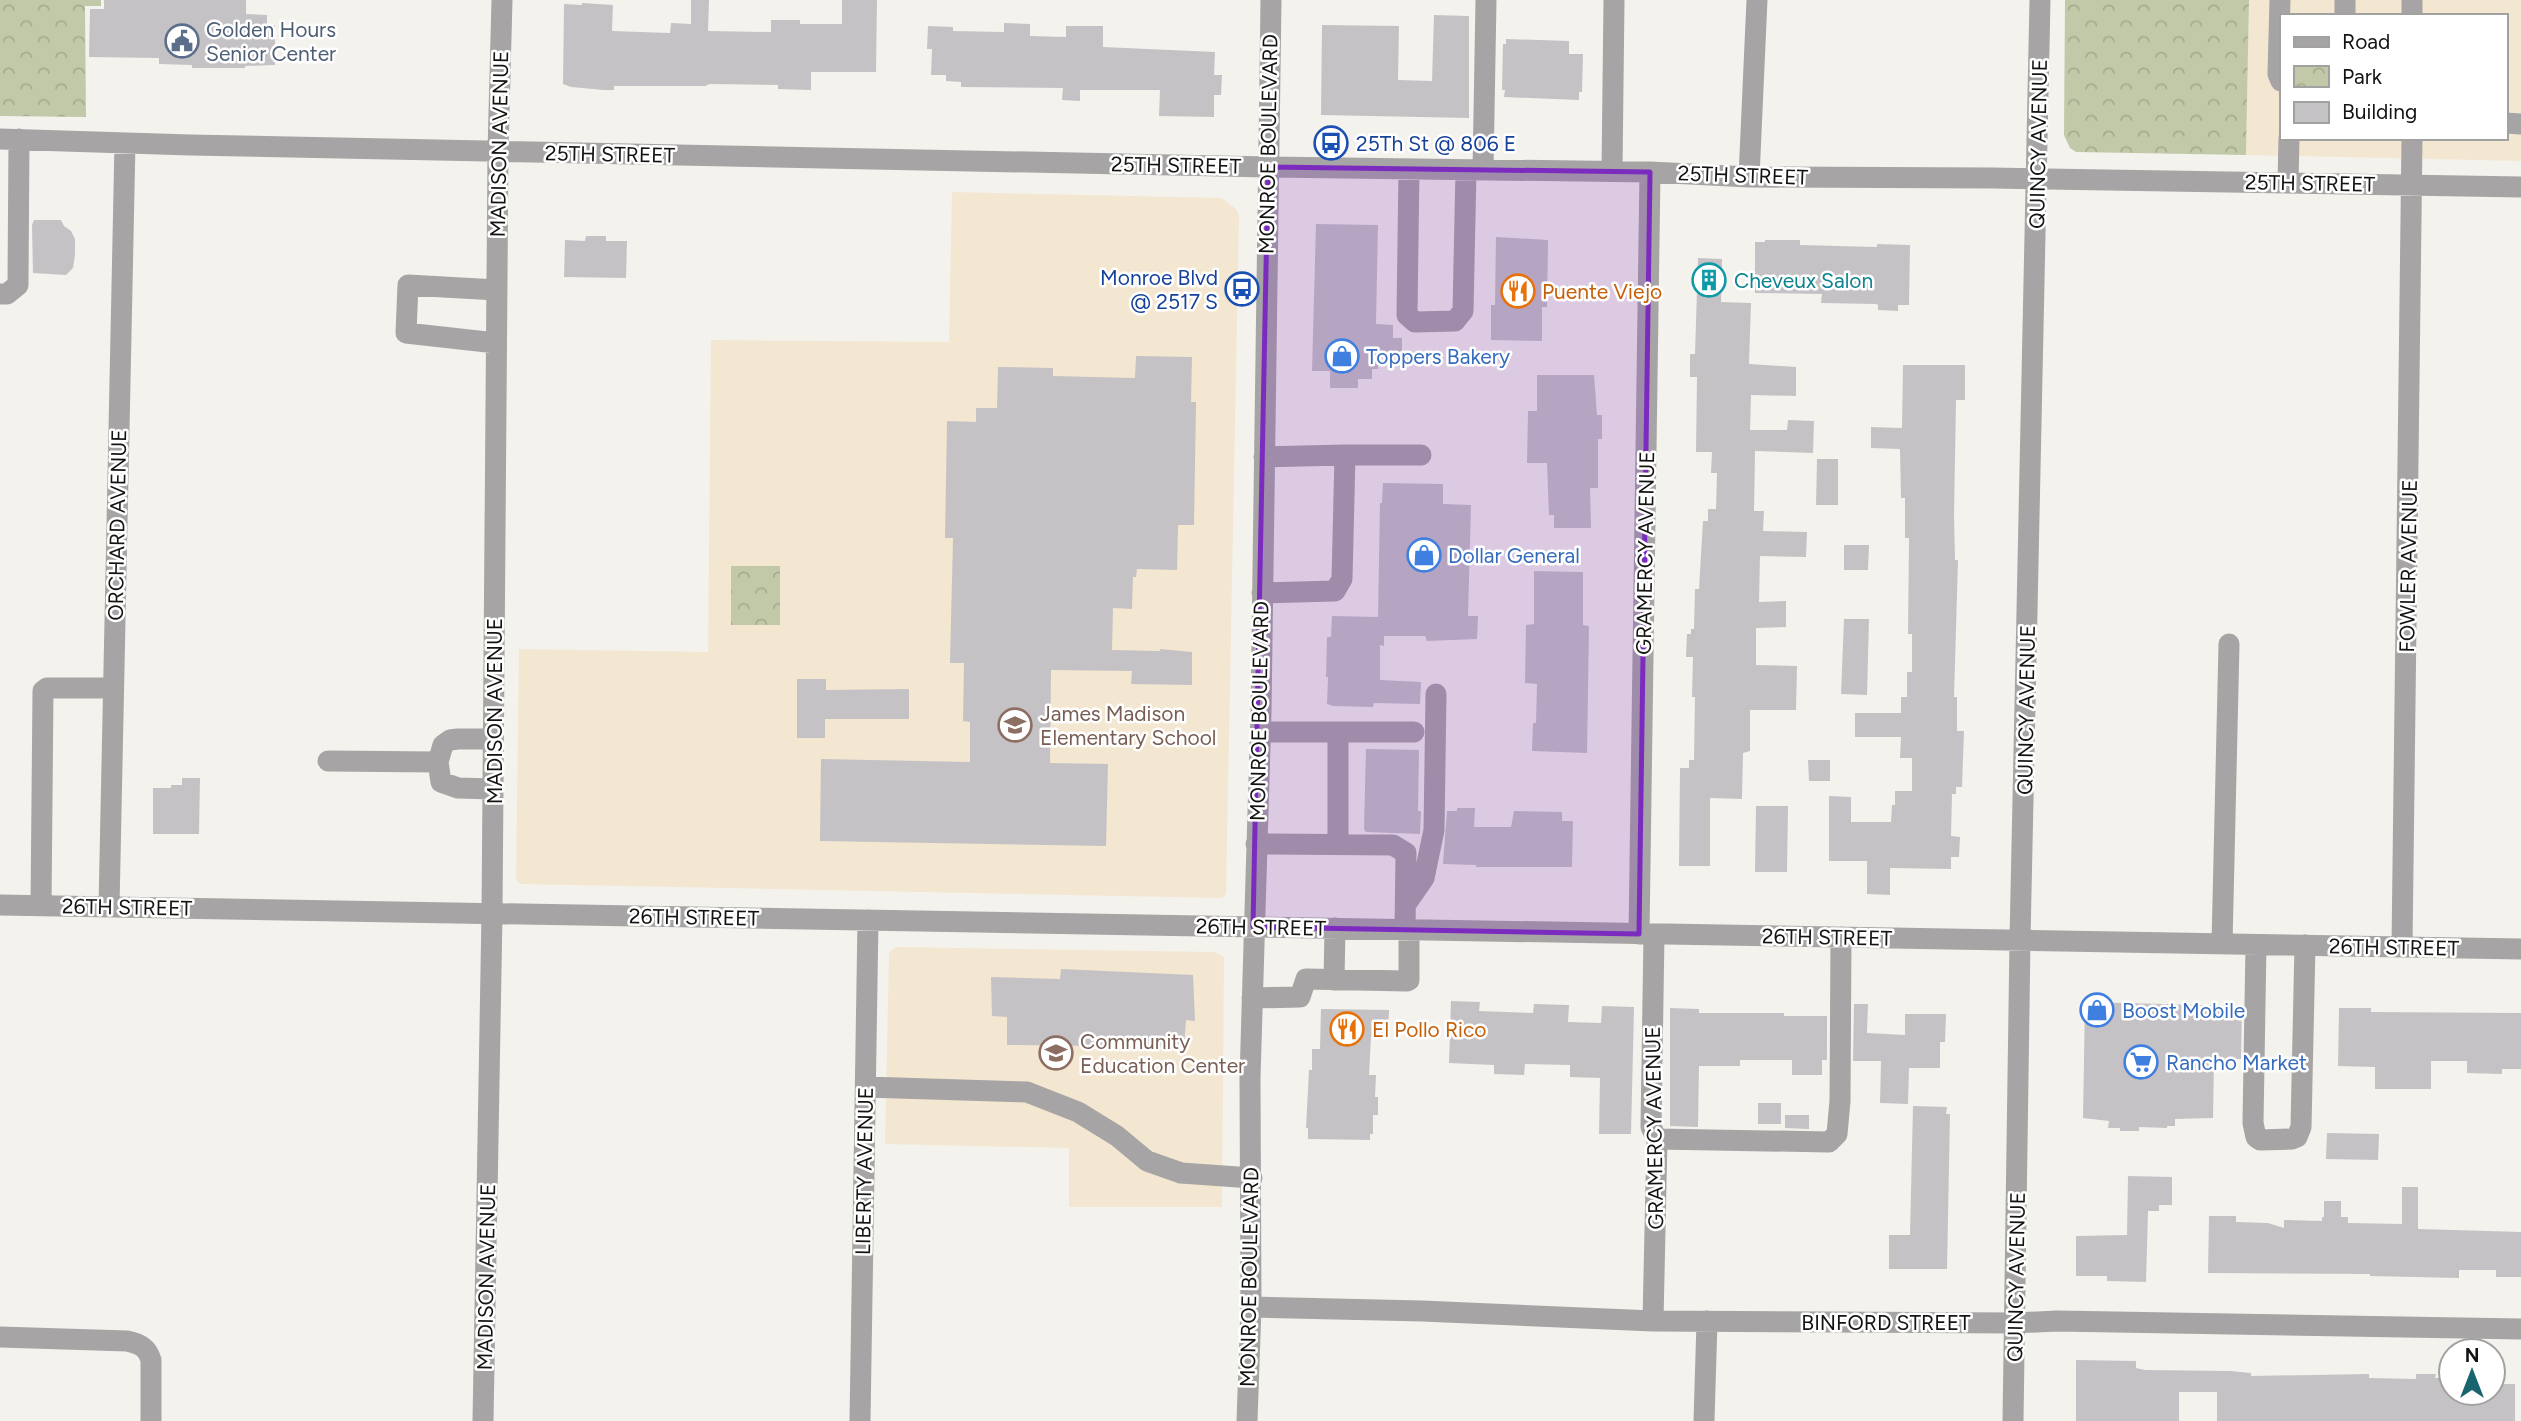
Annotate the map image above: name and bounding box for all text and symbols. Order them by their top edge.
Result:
legend [2280,14,2507,140]
place label: Golden Hours Senior Center [206,17,336,66]
public building icon: Golden Hours Senior Center [163,22,201,60]
text: Road [2342,29,2390,54]
street label: MONROE BOULEVARD [1254,34,1282,254]
street label: MADISON AVENUE [485,51,513,237]
street label: QUINCY AVENUE [2024,59,2052,229]
text: Park [2342,64,2383,89]
text: Building [2342,99,2417,124]
bus stop icon: 25Th St @ 806 E [1312,124,1350,162]
place label: 25Th St @ 806 E [1356,131,1516,156]
street label: 25TH STREET [545,140,676,168]
street label: 25TH STREET [1111,151,1242,179]
street label: 25TH STREET [1677,160,1809,190]
street label: 25TH STREET [2245,169,2376,197]
building icon: Cheveux Salon [1690,261,1728,299]
place label: Monroe Blvd @ 2517 S [1100,265,1218,314]
place label: Cheveux Salon [1734,268,1873,293]
bus stop icon: Monroe Blvd @ 2517 S [1223,270,1261,308]
restaurant icon: Puente Viejo [1499,272,1537,310]
place label: Puente Viejo [1542,279,1662,304]
shop icon: Toppers Bakery [1323,337,1361,375]
place label: Toppers Bakery [1366,344,1510,369]
street label: ORCHARD AVENUE [103,429,131,621]
street label: GRAMERCY AVENUE [1631,451,1659,655]
street label: FOWLER AVENUE [2394,479,2422,653]
shop icon: Dollar General [1405,536,1443,574]
place label: Dollar General [1448,543,1580,568]
street label: MONROE BOULEVARD [1245,601,1273,821]
street label: MADISON AVENUE [482,618,507,804]
street label: QUINCY AVENUE [2012,625,2040,795]
place label: James Madison Elementary School [1040,701,1216,750]
school or university icon: James Madison Elementary School [996,706,1034,744]
street label: 26TH STREET [62,893,193,921]
street label: 26TH STREET [629,903,760,931]
street label: 26TH STREET [1196,913,1327,941]
street label: 26TH STREET [1762,923,1893,951]
street label: 26TH STREET [2329,933,2460,961]
shop icon: Boost Mobile [2078,991,2116,1029]
place label: Boost Mobile [2122,998,2245,1023]
restaurant icon: El Pollo Rico [1328,1010,1366,1048]
place label: El Pollo Rico [1372,1017,1487,1042]
street label: GRAMERCY AVENUE [1640,1026,1668,1230]
place label: Community Education Center [1080,1029,1245,1078]
school or university icon: Community Education Center [1037,1034,1075,1072]
supermarket icon: Rancho Market [2122,1043,2160,1081]
place label: Rancho Market [2166,1050,2307,1075]
street label: LIBERTY AVENUE [850,1087,878,1255]
street label: MONROE BOULEVARD [1235,1167,1263,1387]
street label: MADISON AVENUE [472,1184,500,1370]
street label: QUINCY AVENUE [2002,1192,2030,1362]
street label: BINFORD STREET [1801,1310,1971,1335]
north arrow [2437,1337,2507,1407]
text: N [2465,1344,2479,1367]

